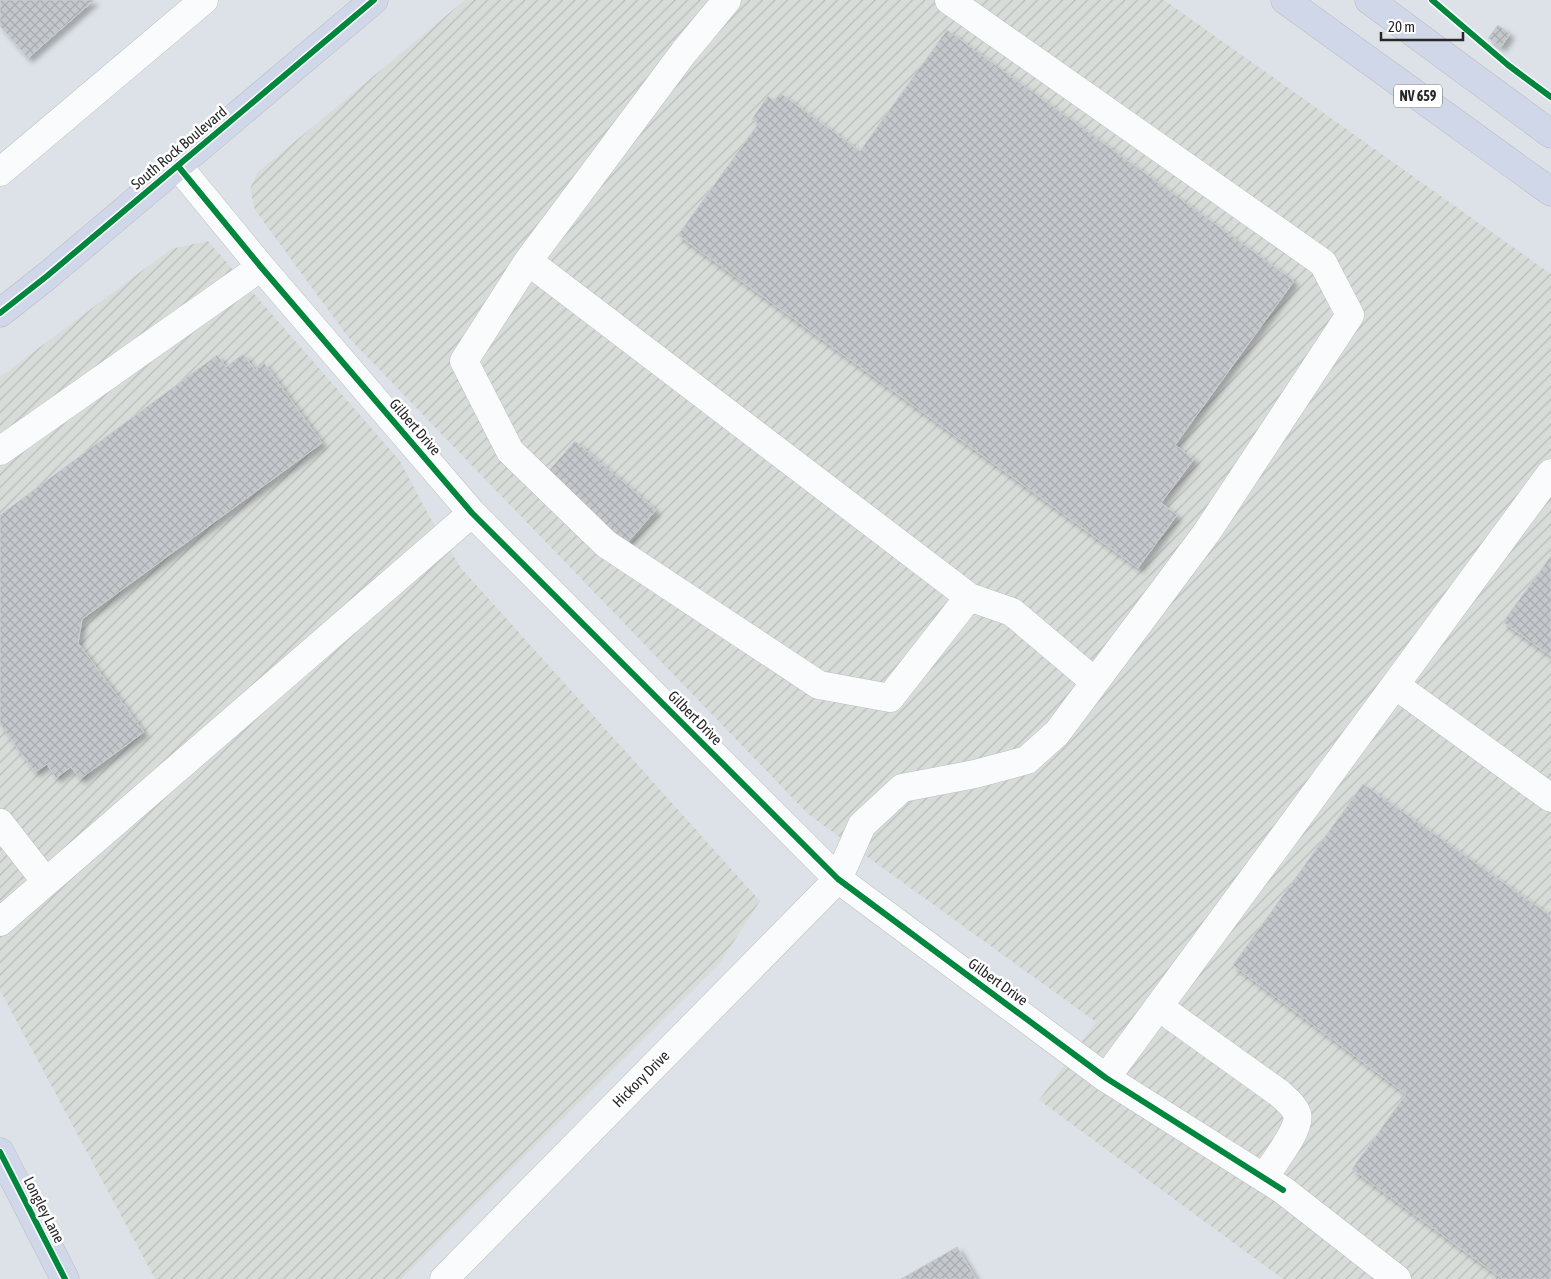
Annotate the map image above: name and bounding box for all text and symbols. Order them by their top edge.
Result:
scale bar [1381,10,1464,42]
text: 20 m [1388,18,1415,35]
road number: NV 659 [1394,84,1442,108]
street label: South Rock Boulevard [127,103,230,193]
street label: Gilbert Drive [386,395,445,458]
street label: Gilbert Drive [665,687,726,748]
street label: Gilbert Drive [965,954,1031,1009]
street label: Hickory Drive [609,1047,673,1110]
street label: Longley Lane [20,1174,68,1246]

